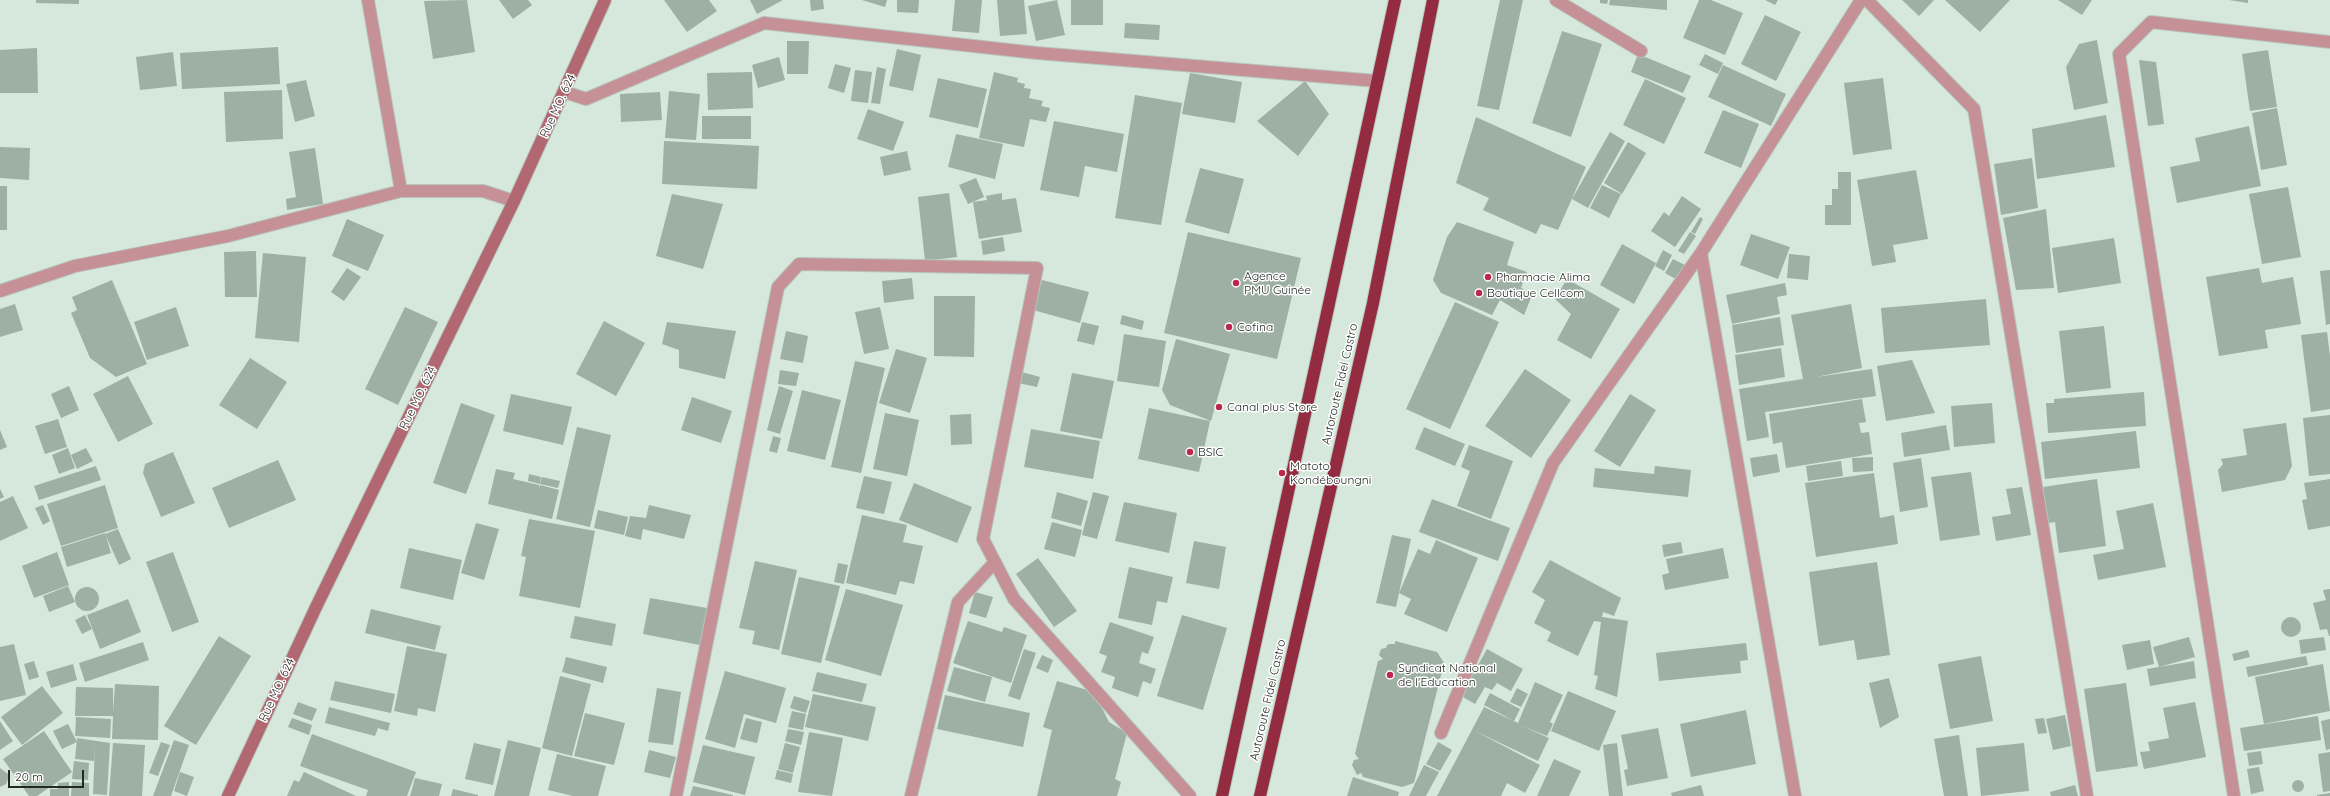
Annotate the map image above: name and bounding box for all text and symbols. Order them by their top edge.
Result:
street label: Rue MO. 624 [537,72,579,140]
place label: Agence PMU Guinée [1244,269,1311,297]
place label: Pharmacie Alima [1496,270,1590,284]
marker: Pharmacie Alima [1483,272,1493,282]
marker: Agence PMU Guinée [1231,278,1241,288]
place label: Boutique Cellcom [1487,286,1584,300]
marker: Boutique Cellcom [1474,288,1484,298]
place label: Cofina [1237,320,1273,334]
marker: Cofina [1224,322,1234,332]
street label: Autoroute Fidel Castro [1319,322,1361,446]
street label: Rue MO. 624 [396,364,440,432]
place label: Canal plus Store [1227,400,1317,414]
marker: Canal plus Store [1214,402,1224,412]
place label: BSIC [1198,445,1223,459]
marker: BSIC [1185,447,1195,457]
place label: Matoto Kondéboungni [1290,459,1371,487]
marker: Matoto Kondéboungni [1277,468,1287,478]
street label: Autoroute Fidel Castro [1247,638,1289,762]
street label: Rue MO. 624 [256,656,298,724]
place label: Syndicat National de l'Education [1398,661,1496,689]
marker: Syndicat National de l'Education [1385,670,1395,680]
scale bar [10,762,86,788]
text: 20 m [15,769,43,784]

